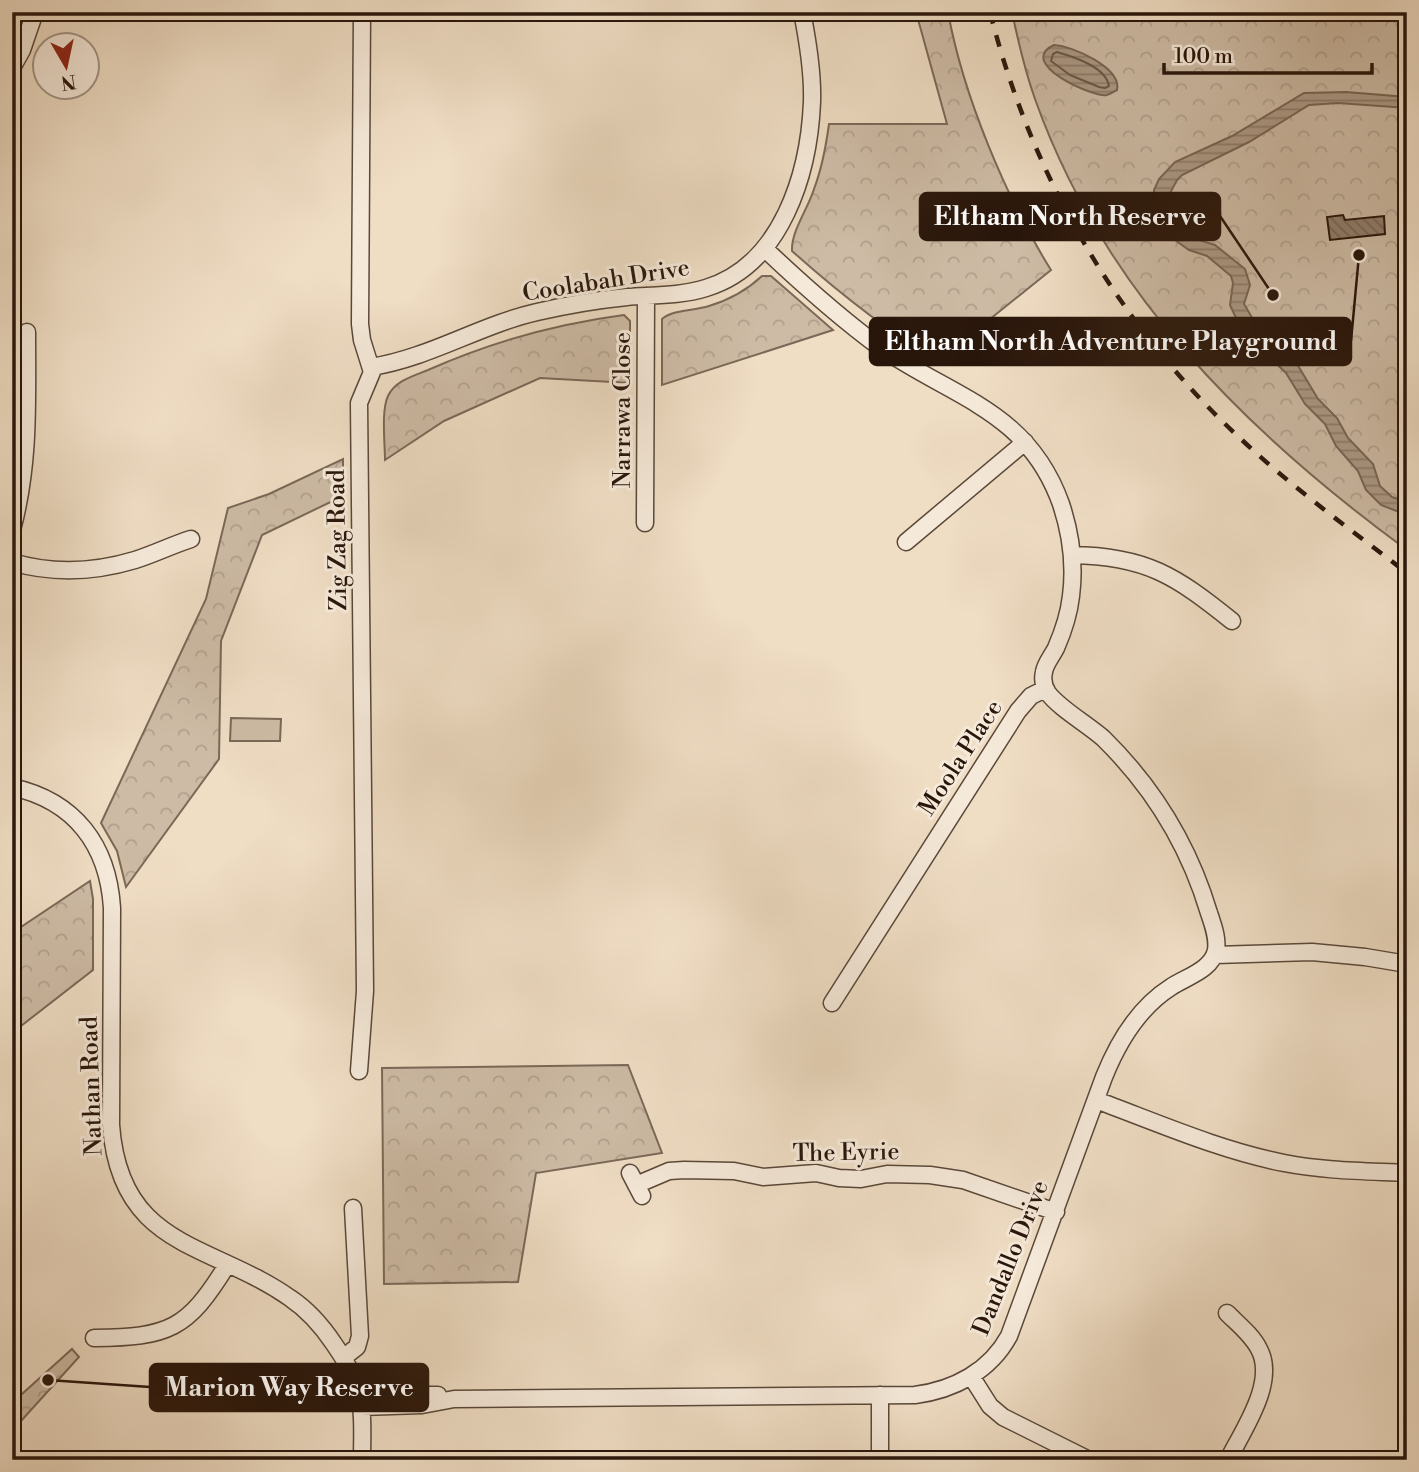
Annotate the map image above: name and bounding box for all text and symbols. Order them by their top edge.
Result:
north arrow [32,32,102,102]
scale bar [1164,32,1372,76]
text: 100 m [1174,44,1233,70]
text: N [59,69,78,95]
callout: Eltham North Reserve [920,193,1220,240]
text: Eltham North Reserve [934,201,1206,233]
street label: Coolabah Drive [520,253,692,309]
callout: Eltham North Adventure Playground [870,318,1351,365]
text: Eltham North Adventure Playground [885,326,1338,358]
street label: Narrawa Close [608,332,638,488]
street label: Zig Zag Road [322,469,354,611]
street label: Moola Place [912,694,1010,822]
street label: Nathan Road [75,1015,109,1156]
street label: The Eyrie [792,1137,900,1169]
street label: Dandallo Drive [966,1176,1056,1340]
callout: Marion Way Reserve [150,1364,428,1411]
text: Marion Way Reserve [164,1372,414,1404]

